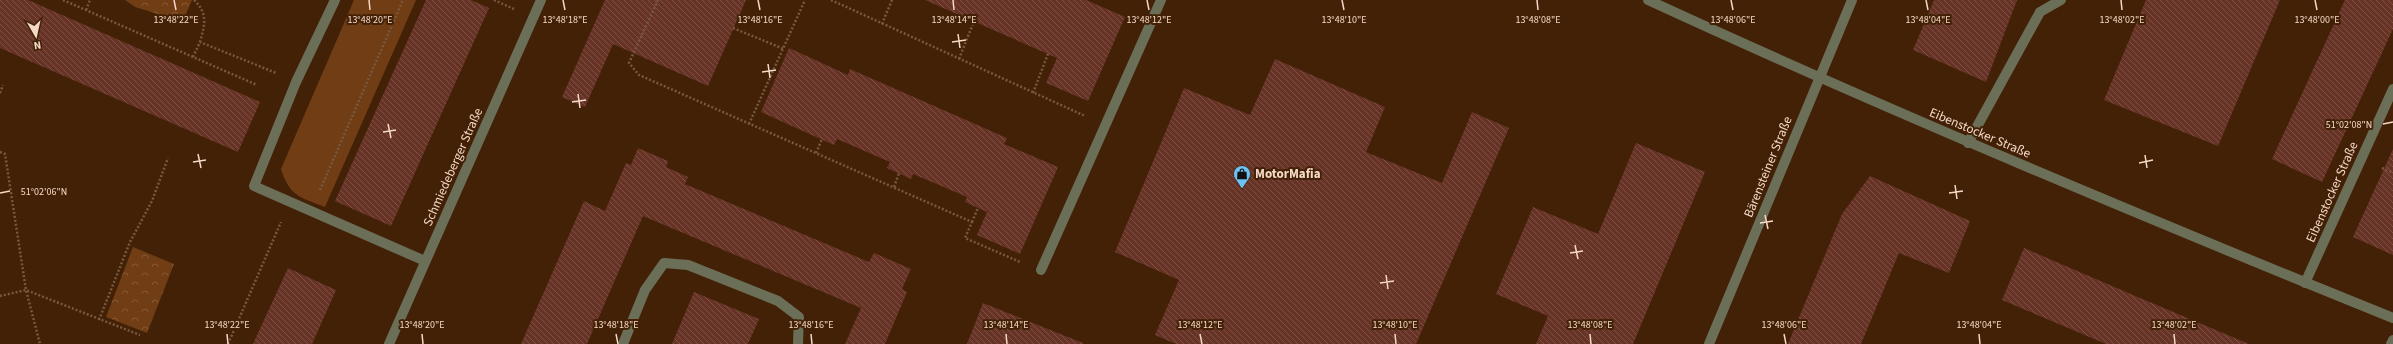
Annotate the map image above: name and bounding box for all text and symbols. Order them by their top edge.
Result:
text: 13°48'22"E [153,13,199,27]
text: 13°48'20"E [347,13,393,27]
text: 13°48'18"E [542,13,588,27]
text: 13°48'16"E [737,13,783,27]
text: 13°48'14"E [931,13,977,27]
text: 13°48'12"E [1126,13,1172,27]
text: 13°48'10"E [1321,13,1367,27]
text: 13°48'08"E [1515,13,1561,27]
text: 13°48'06"E [1710,13,1756,27]
text: 13°48'04"E [1905,13,1951,27]
text: 13°48'02"E [2099,13,2145,27]
text: 13°48'00"E [2294,13,2340,27]
north arrow [16,16,56,56]
text: N [33,37,42,53]
street label: Eibenstocker Straße [1926,103,2034,163]
street label: Schmiedeberger Straße [419,105,487,229]
street label: Bärensteiner Straße [1740,114,1796,220]
text: 51°02'08"N [2326,118,2372,132]
street label: Eibenstocker Straße [2302,139,2362,245]
shop icon: MotorMafia [1232,164,1252,189]
place label: MotorMafia [1255,165,1321,183]
text: 51°02'06"N [21,185,67,199]
text: 13°48'22"E [204,318,250,332]
text: 13°48'20"E [399,318,445,332]
text: 13°48'18"E [593,318,639,332]
text: 13°48'16"E [788,318,834,332]
text: 13°48'14"E [983,318,1029,332]
text: 13°48'12"E [1177,318,1223,332]
text: 13°48'10"E [1372,318,1418,332]
text: 13°48'08"E [1567,318,1613,332]
text: 13°48'06"E [1761,318,1807,332]
text: 13°48'04"E [1956,318,2002,332]
text: 13°48'02"E [2151,318,2197,332]

